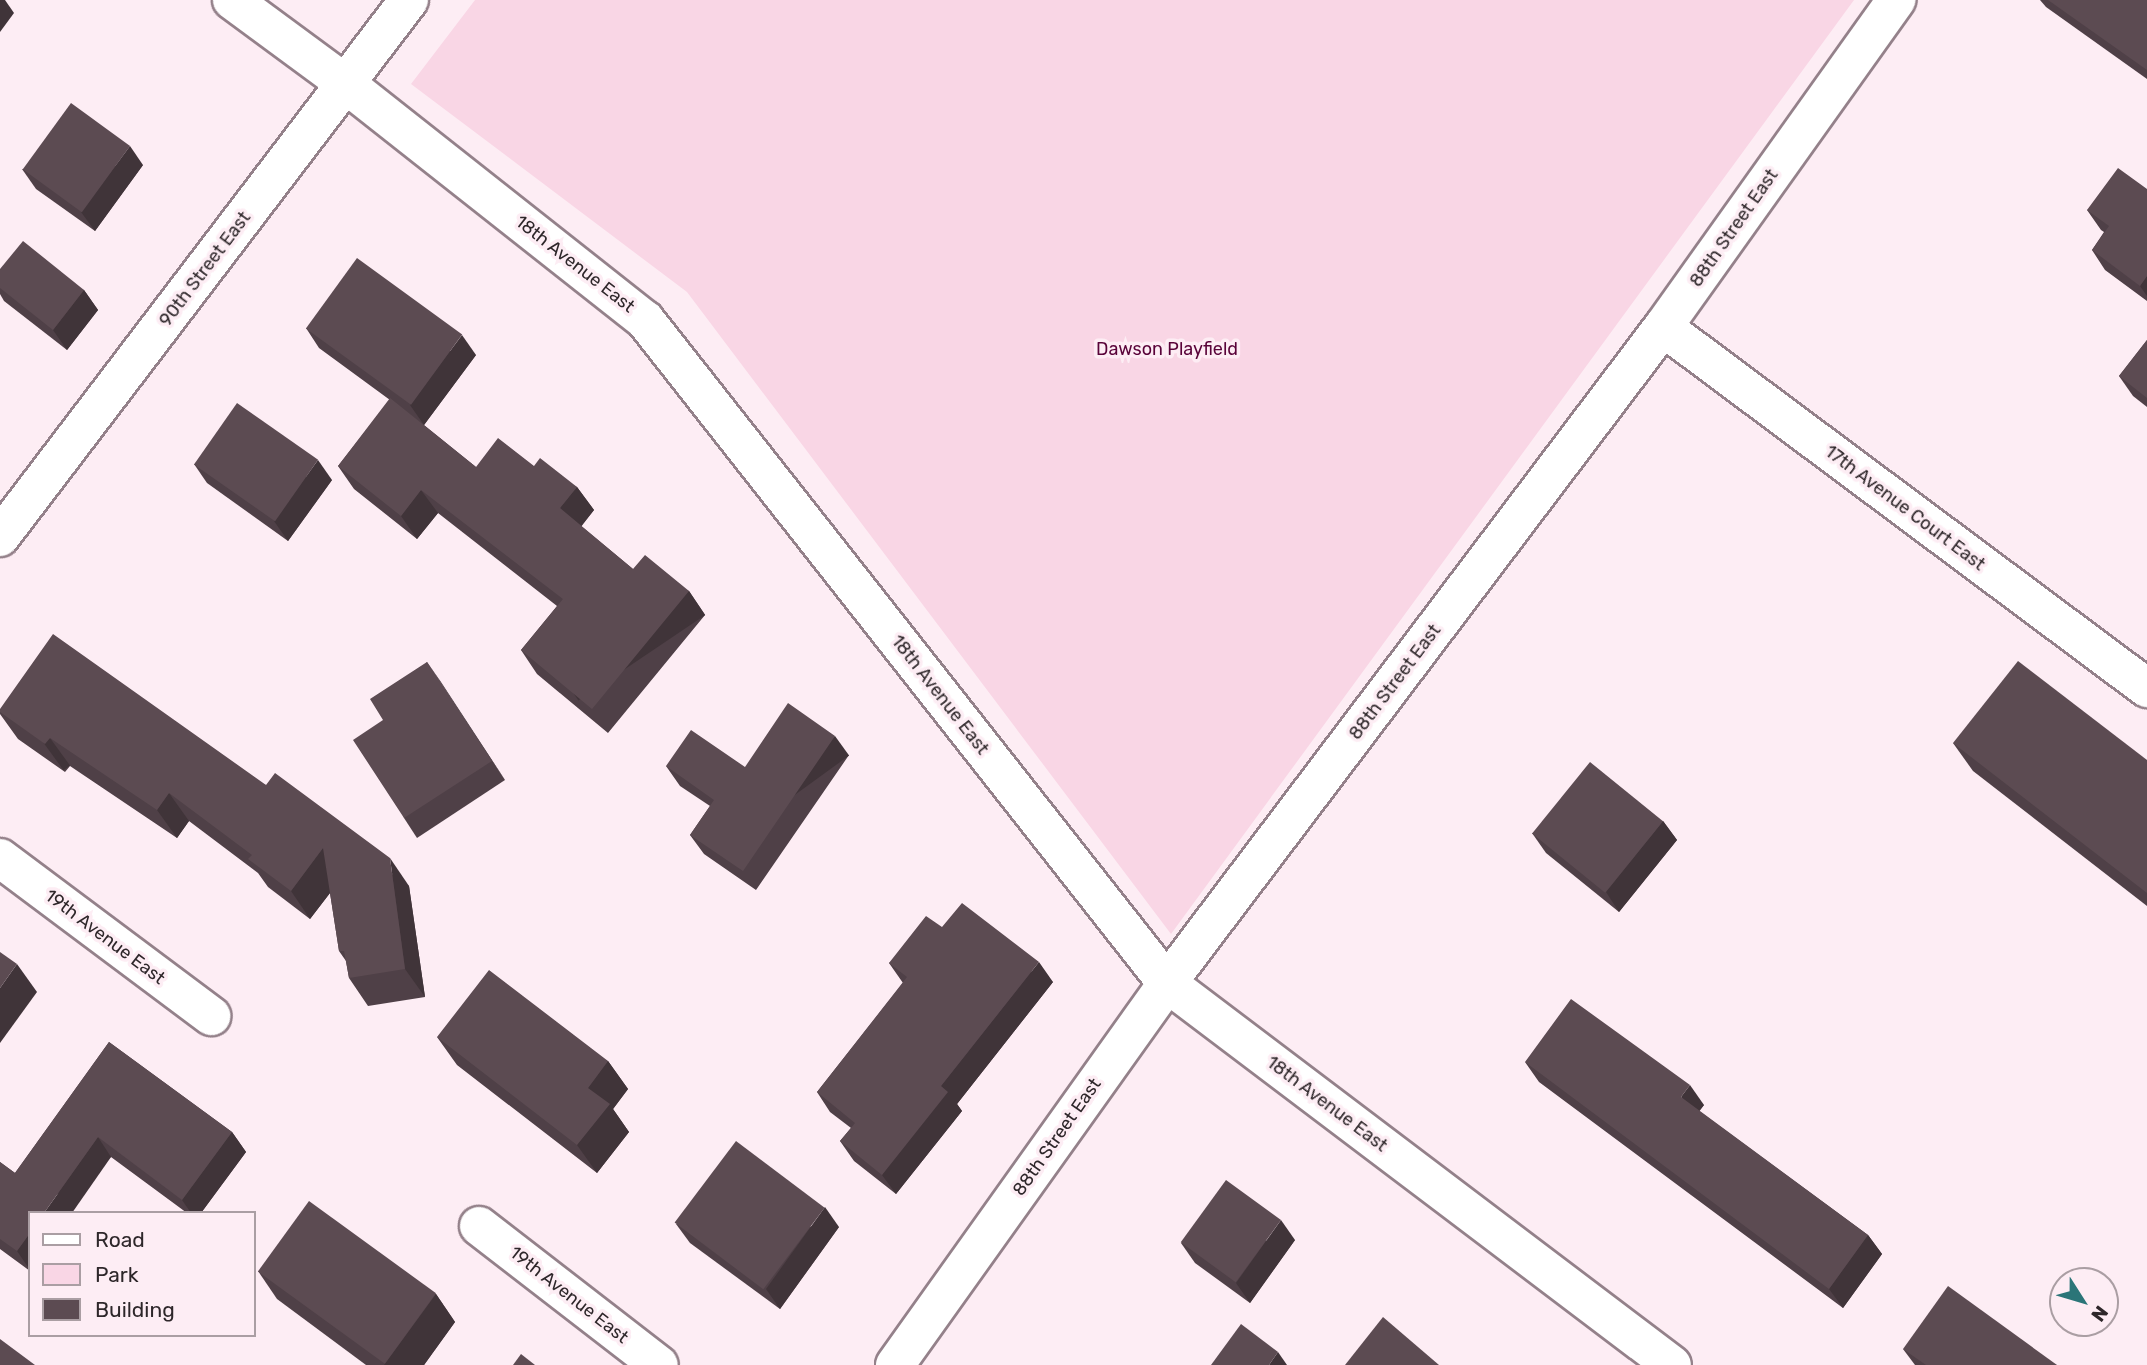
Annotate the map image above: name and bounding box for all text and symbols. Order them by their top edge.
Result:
street label: 88th Street East [1685,165,1783,291]
street label: 90th Street East [155,207,255,331]
street label: 18th Avenue East [511,211,639,317]
park label: Dawson Playfield [1096,338,1238,360]
street label: 17th Avenue Court East [1821,441,1989,575]
street label: 88th Street East [1345,620,1445,744]
street label: 18th Avenue East [887,631,993,759]
street label: 19th Avenue East [40,885,170,989]
street label: 18th Avenue East [1262,1051,1392,1157]
street label: 88th Street East [1008,1074,1106,1200]
legend [28,1211,256,1337]
text: Road [95,1227,145,1252]
street label: 19th Avenue East [505,1242,633,1348]
text: Park [95,1262,139,1287]
north arrow [2049,1267,2119,1337]
text: Building [95,1297,175,1322]
text: N [2086,1301,2113,1326]

